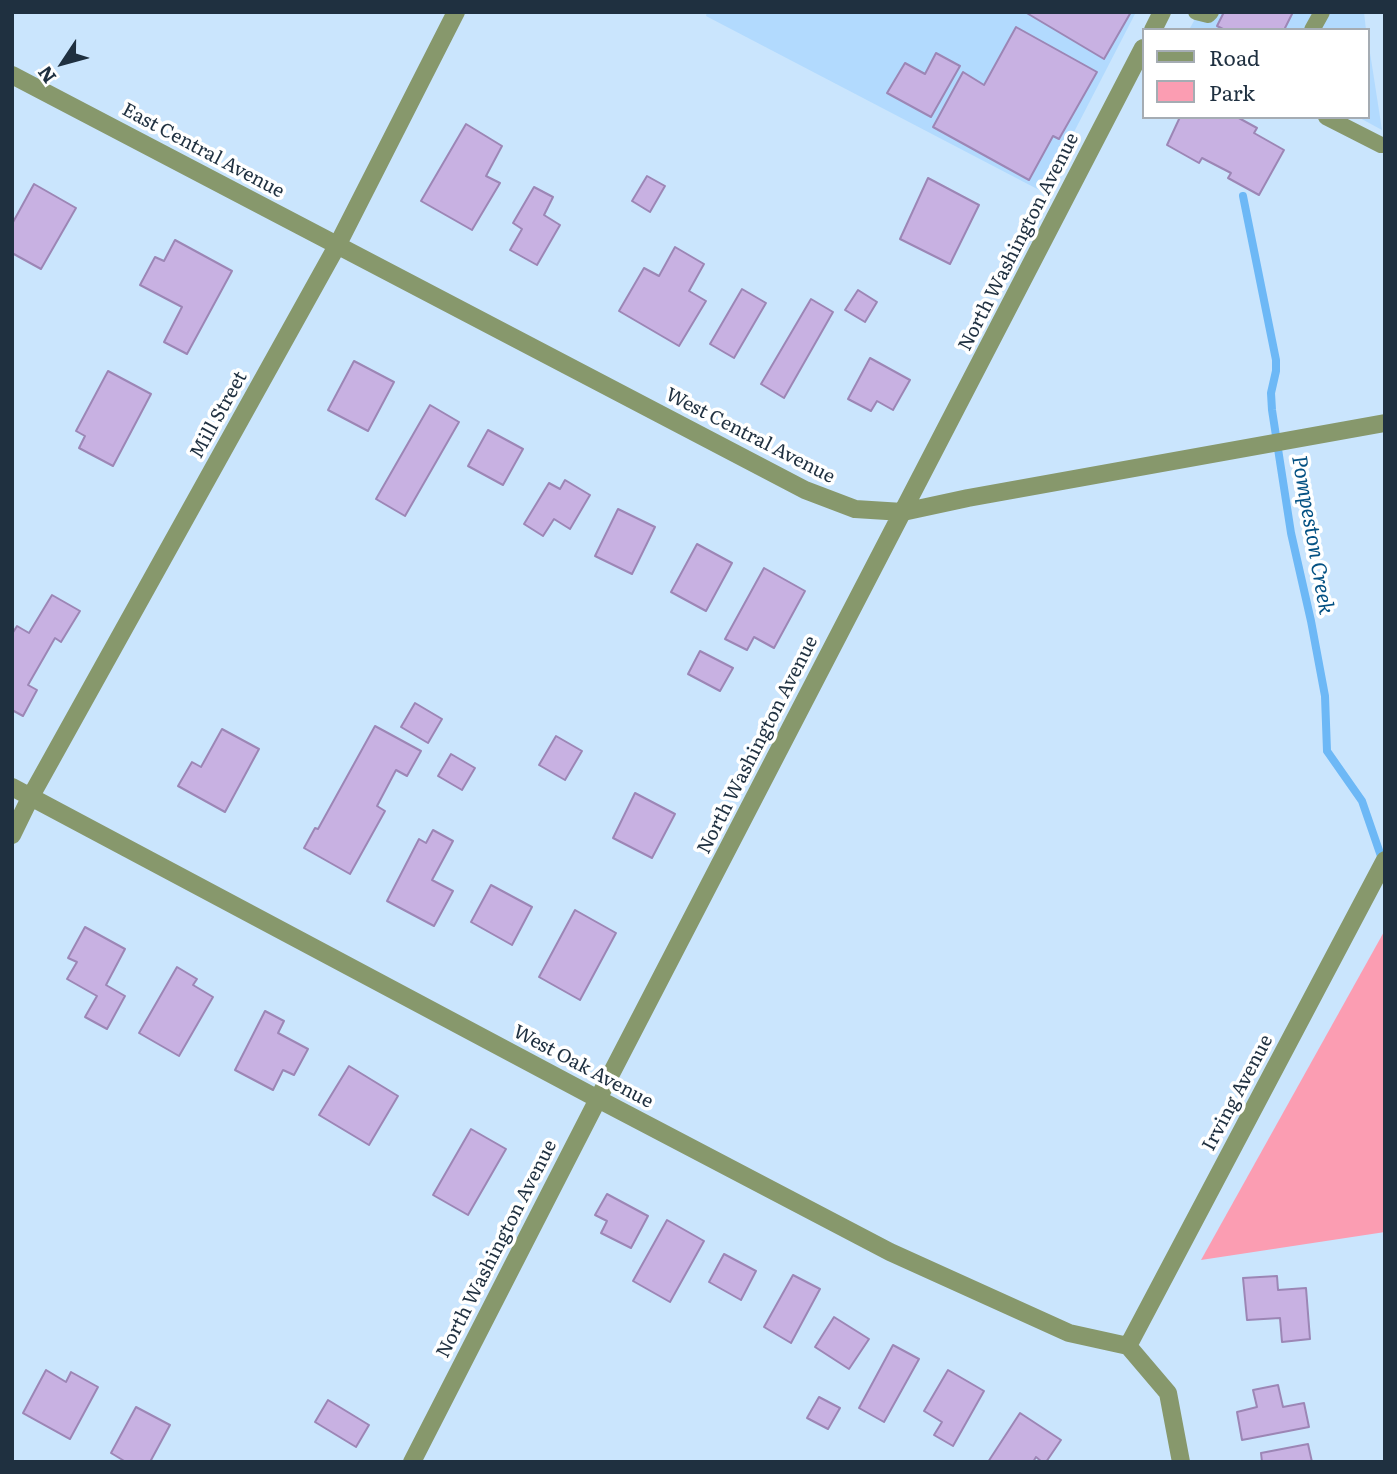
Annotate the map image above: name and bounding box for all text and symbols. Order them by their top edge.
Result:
north arrow [28,28,98,98]
legend [1142,28,1369,119]
text: Road [1209,41,1260,72]
text: N [30,61,62,90]
text: Park [1209,76,1255,107]
street label: East Central Avenue [118,99,288,203]
street label: North Washington Avenue [954,129,1084,355]
street label: Mill Street [186,367,252,463]
street label: West Central Avenue [662,383,838,489]
water label: Pompeston Creek [1286,453,1338,617]
street label: North Washington Avenue [693,632,823,858]
street label: West Oak Avenue [509,1020,657,1114]
street label: Irving Avenue [1198,1031,1278,1155]
street label: North Washington Avenue [432,1136,562,1362]

